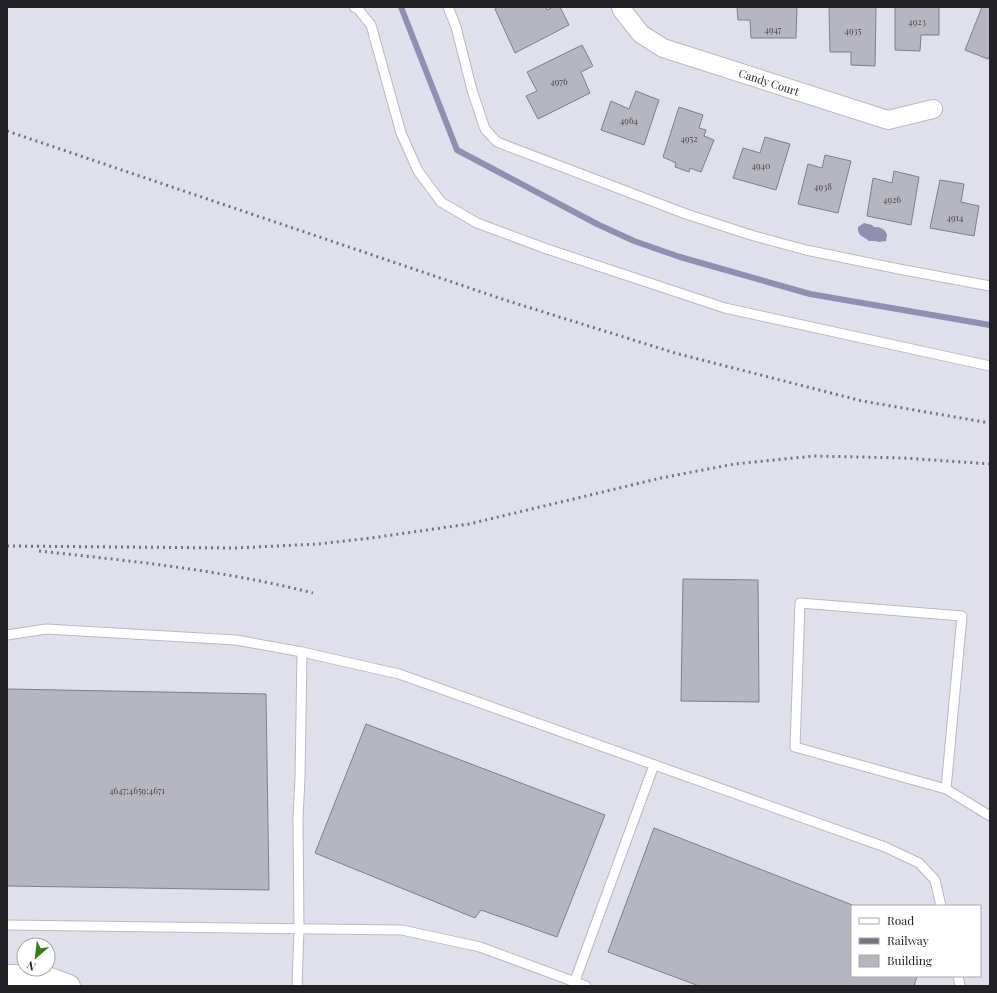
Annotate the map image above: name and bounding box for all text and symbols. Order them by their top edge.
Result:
house number: 4923 [908,15,926,27]
house number: 4947 [764,23,782,35]
house number: 4935 [845,24,862,36]
street label: Candy Court [737,65,801,99]
house number: 4976 [550,75,568,87]
house number: 4964 [620,114,639,126]
house number: 4952 [680,132,698,144]
house number: 4940 [752,159,770,171]
house number: 4938 [814,180,832,192]
house number: 4926 [883,193,901,205]
house number: 4914 [947,211,964,223]
house number: 4647;4659;4671 [109,784,166,796]
legend [851,905,981,977]
text: Road [887,912,914,928]
text: Railway [887,932,929,948]
north arrow [16,937,56,977]
text: Building [887,952,933,968]
text: N [24,958,38,975]

